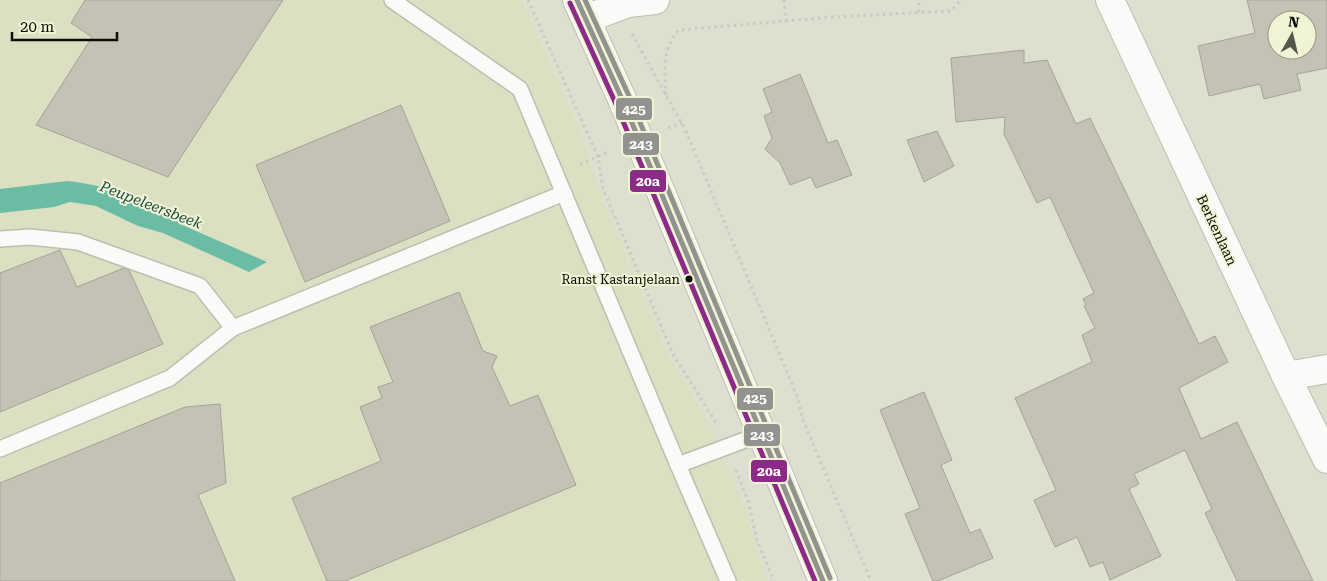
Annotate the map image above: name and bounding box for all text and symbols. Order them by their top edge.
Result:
scale bar [12,10,118,42]
north arrow [1267,10,1317,60]
text: N [1287,13,1300,31]
text: 20 m [20,18,55,36]
line badge: 425 [615,97,653,121]
text: 425 [622,101,646,117]
line badge: 243 [622,132,660,156]
text: 243 [629,136,653,152]
line badge: 20a [629,169,667,193]
text: 20a [636,173,661,189]
water label: Peupeleersbeek [97,177,205,233]
street label: Berkenlaan [1194,192,1240,268]
place label: Ranst Kastanjelaan [561,272,681,287]
marker: Ranst Kastanjelaan [684,274,694,284]
line badge: 425 [736,387,774,411]
text: 425 [743,390,767,406]
line badge: 243 [743,423,781,447]
text: 243 [750,427,774,443]
line badge: 20a [750,459,788,483]
text: 20a [757,463,782,479]

